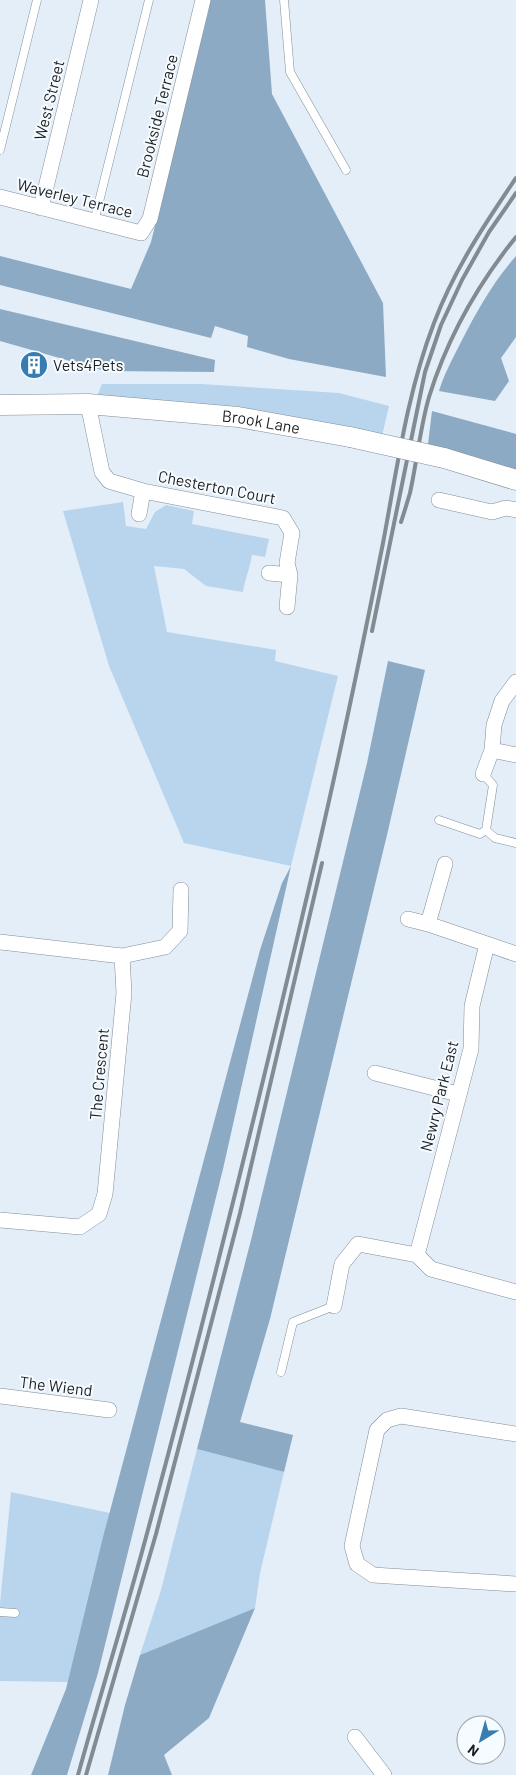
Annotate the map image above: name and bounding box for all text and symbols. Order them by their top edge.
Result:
street label: Brookside Terrace [132,52,181,180]
street label: West Street [29,58,68,142]
street label: Waverley Terrace [15,174,135,221]
building icon: Vets4Pets [19,350,49,380]
place label: Vets4Pets [53,355,124,374]
street label: Brook Lane [221,406,302,437]
street label: Chesterton Court [157,466,278,507]
street label: The Crescent [85,1027,112,1121]
street label: Newry Park East [416,1039,461,1153]
street label: The Wiend [19,1372,94,1399]
north arrow [456,1715,506,1765]
text: N [464,1741,482,1760]

